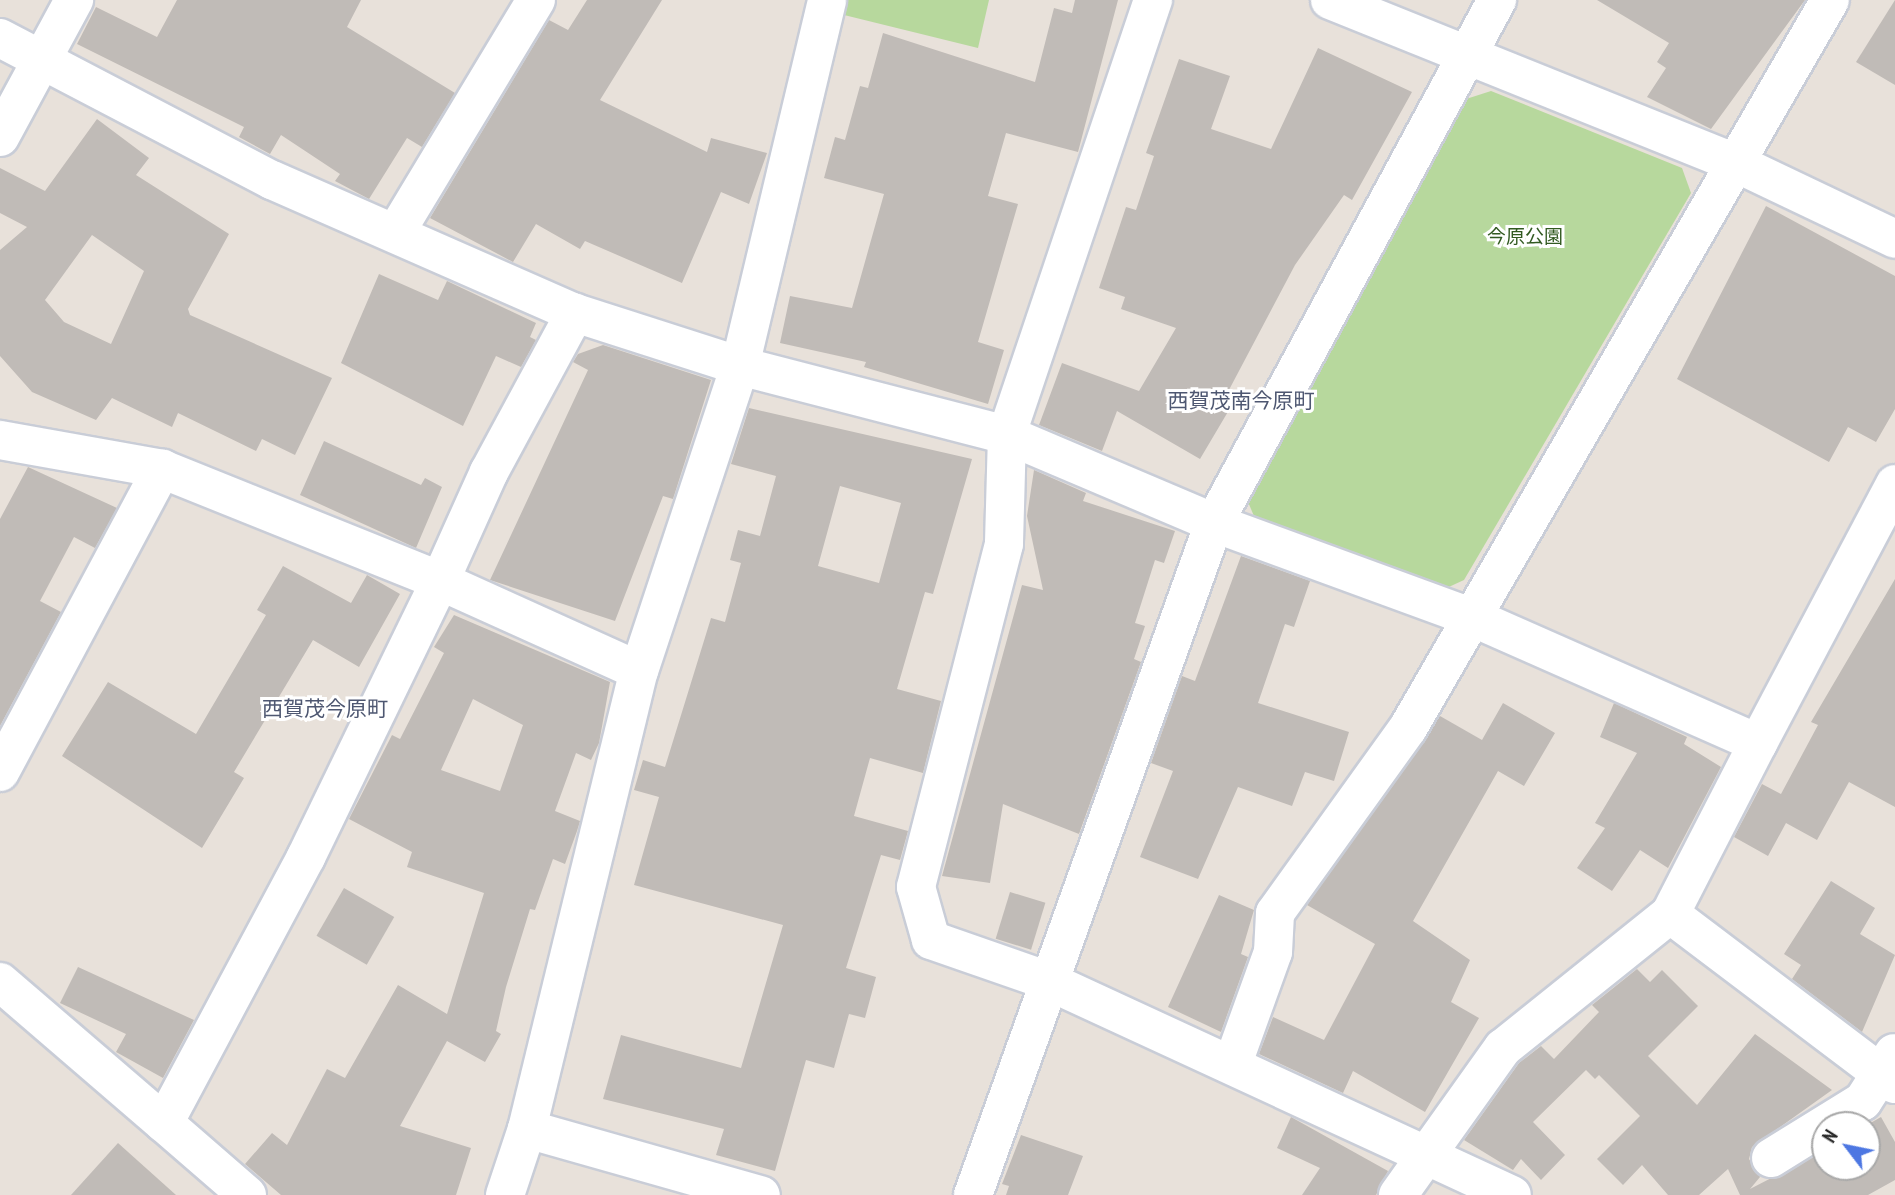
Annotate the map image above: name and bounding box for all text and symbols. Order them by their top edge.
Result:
park label: 今原公園 [1487,226,1563,248]
district label: 西賀茂南今原町 [1168,388,1314,414]
district label: 西賀茂今原町 [262,696,388,722]
north arrow [1811,1111,1881,1181]
text: N [1817,1125,1843,1147]

